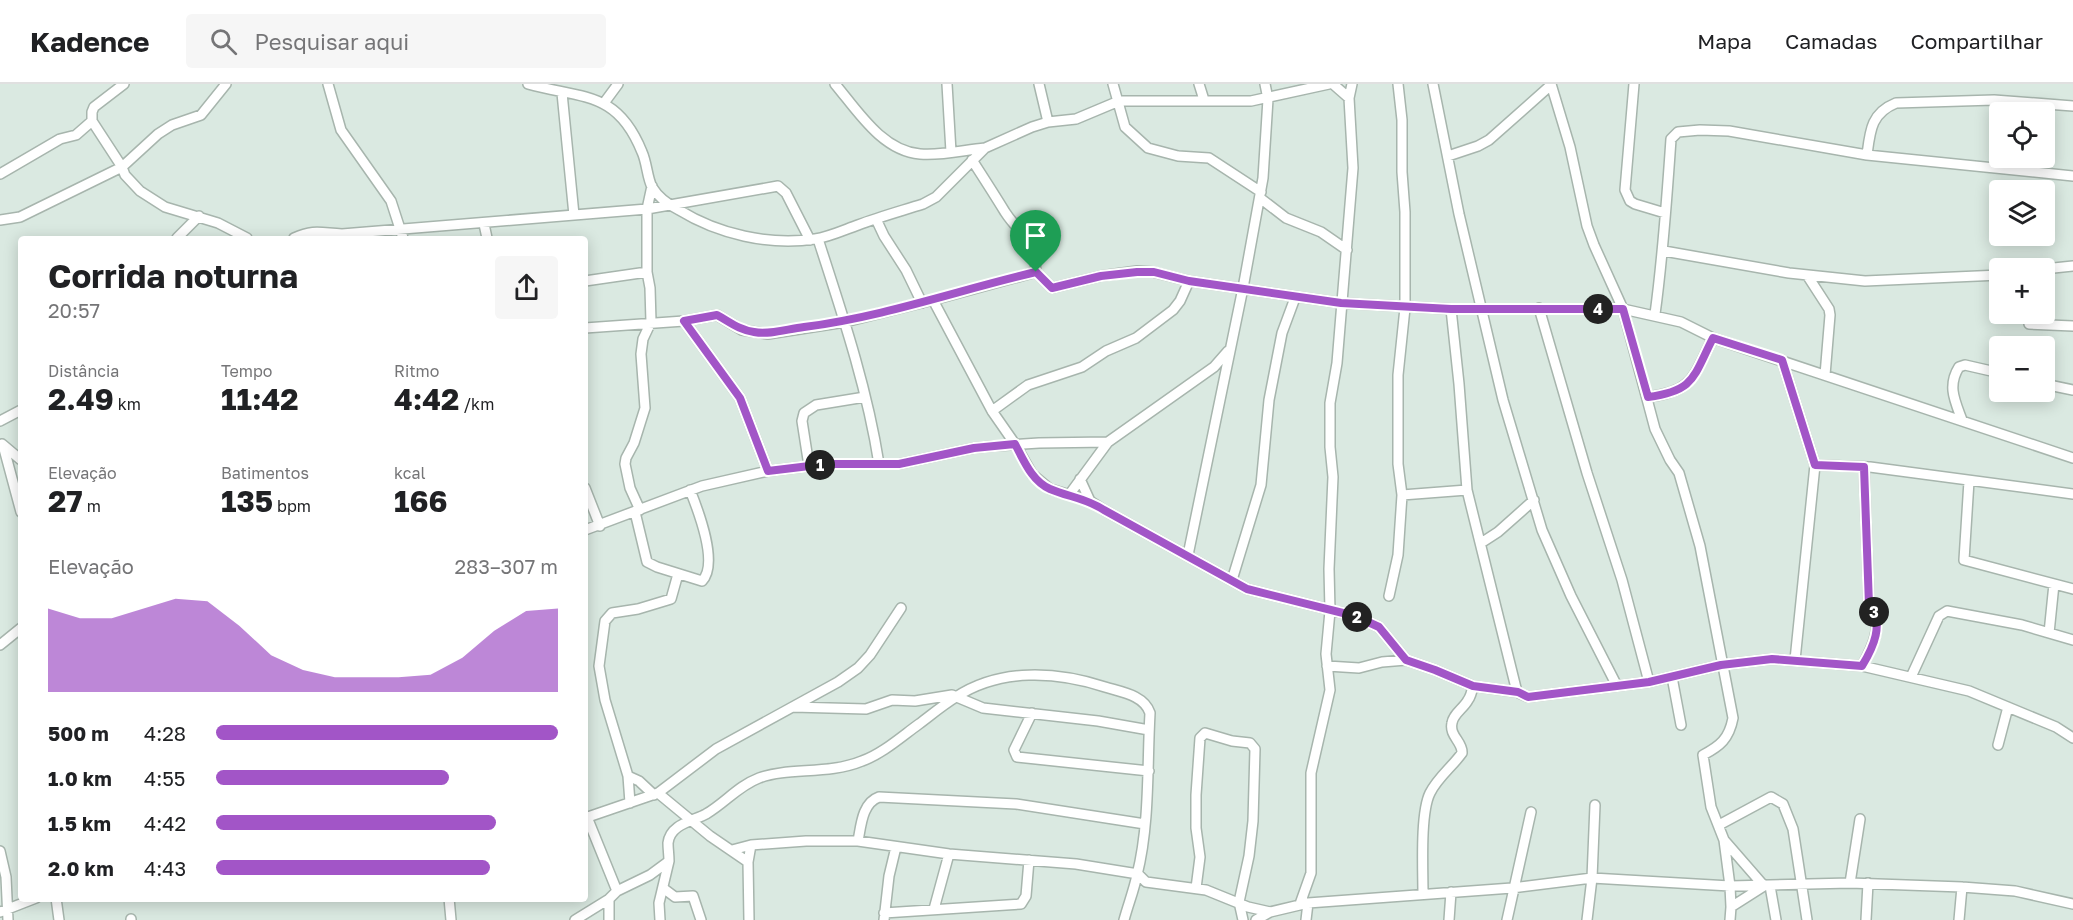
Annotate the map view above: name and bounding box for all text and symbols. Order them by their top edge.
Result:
search box [186,14,606,68]
text: Kadence [30,25,150,58]
icon: search [207,25,240,58]
text: Pesquisar aqui [255,28,409,55]
text: Mapa [1697,28,1752,54]
text: Camadas [1785,28,1877,54]
text: Compartilhar [1910,28,2043,54]
map controls [1989,102,2055,402]
button: locate [1989,102,2055,168]
button: layers [1989,180,2055,246]
pin [1010,210,1061,272]
icon: arrive [1019,219,1052,252]
text: Corrida noturna [48,256,298,295]
button: share [495,256,558,319]
button: + [1989,258,2055,324]
pin: 4 [1583,294,1613,324]
text: 20:57 [48,298,100,322]
text: 4 [1593,299,1603,319]
button: − [1989,336,2055,402]
text: Distância [48,361,119,381]
text: Tempo [221,361,272,381]
text: Ritmo [394,361,439,381]
text: 2.49 [48,381,114,417]
text: 11:42 [221,381,299,417]
text: 4:42 [394,381,459,417]
text: km [114,394,141,414]
text: /km [459,394,494,414]
pin: 1 [805,450,835,480]
text: 1 [816,455,824,475]
text: Elevação [48,463,117,483]
text: Batimentos [221,463,309,483]
text: kcal [394,463,426,483]
text: 27 [48,483,83,519]
text: 135 [221,483,273,519]
text: 166 [394,483,448,519]
text: m [83,496,101,516]
text: bpm [273,496,311,516]
text: Elevação [48,554,134,578]
text: 283–307 m [455,554,558,578]
pin: 3 [1859,597,1889,627]
pin: 2 [1342,602,1372,632]
text: 3 [1869,602,1879,622]
text: 2 [1352,607,1362,627]
text: 500 m [48,721,109,745]
text: 4:28 [144,721,186,745]
text: 1.0 km [48,766,112,790]
text: 4:55 [144,766,185,790]
text: 1.5 km [48,811,111,835]
text: 4:42 [144,811,186,835]
text: 2.0 km [48,856,114,880]
text: 4:43 [144,856,186,880]

